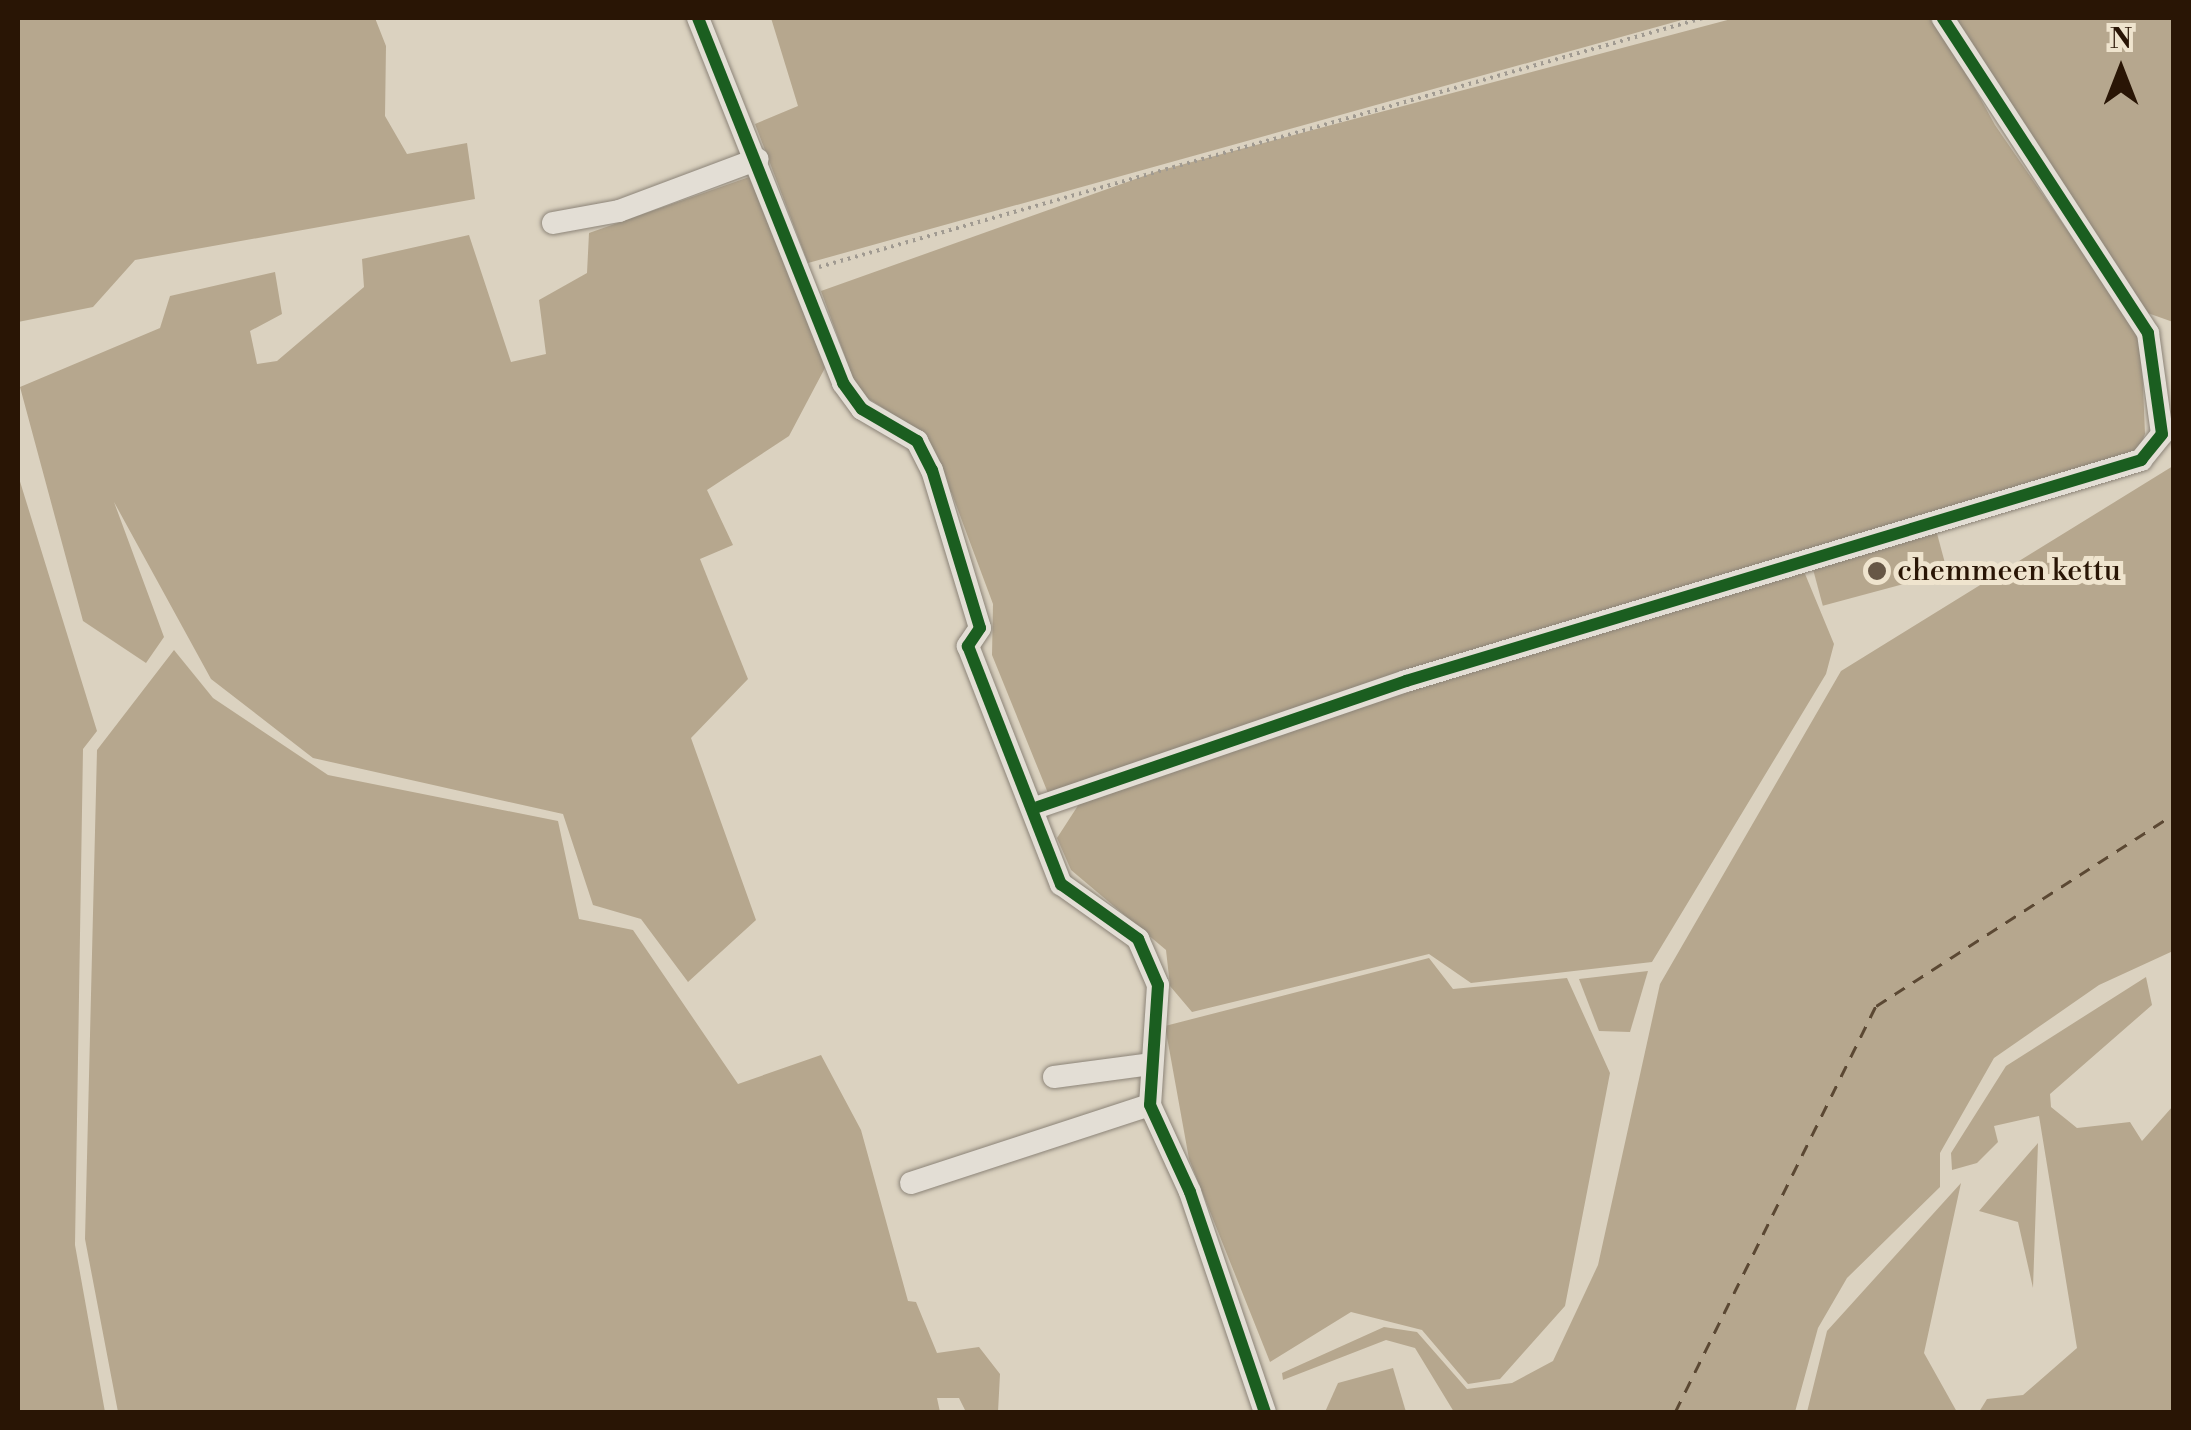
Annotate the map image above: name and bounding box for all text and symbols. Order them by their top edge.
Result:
north arrow [2071,20,2171,120]
text: N [2110,22,2132,57]
place label: chemmeen kettu [1897,553,2121,589]
marker: chemmeen kettu [1866,560,1888,582]

